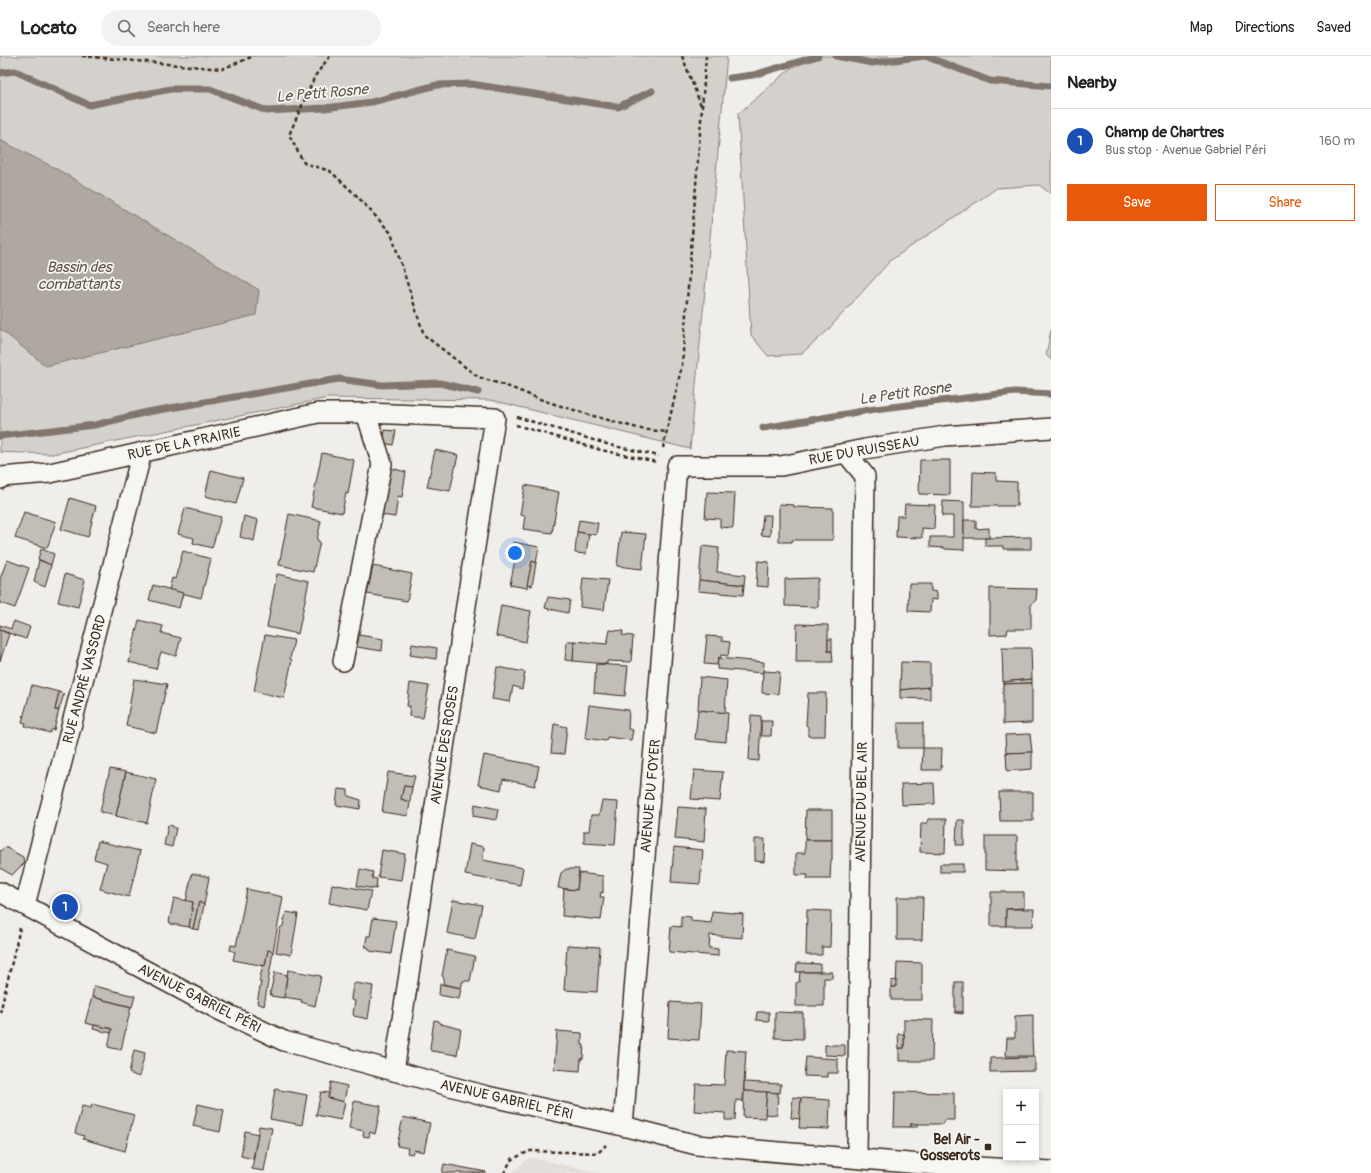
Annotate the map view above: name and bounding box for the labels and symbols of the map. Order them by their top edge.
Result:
water label: Le Petit Rosne [275,80,370,107]
water label: Bassin des combattants [38,258,122,294]
water label: Le Petit Rosne [858,377,954,409]
street label: RUE DE LA PRAIRIE [126,423,242,464]
street label: RUE DU RUISSEAU [807,432,921,469]
your location [505,543,525,563]
street label: RUE ANDRÉ VASSORD [58,612,110,745]
street label: AVENUE DES ROSES [427,684,462,806]
street label: AVENUE DU FOYER [637,738,664,854]
street label: AVENUE DU BEL AIR [852,742,871,862]
pin: 1 [52,892,78,922]
street label: AVENUE GABRIEL PÉRI [135,959,265,1037]
street label: AVENUE GABRIEL PÉRI [439,1075,575,1123]
place label: Bel Air - Gosserots [920,1131,981,1164]
marker: Bel Air - Gosserots [983,1142,993,1152]

